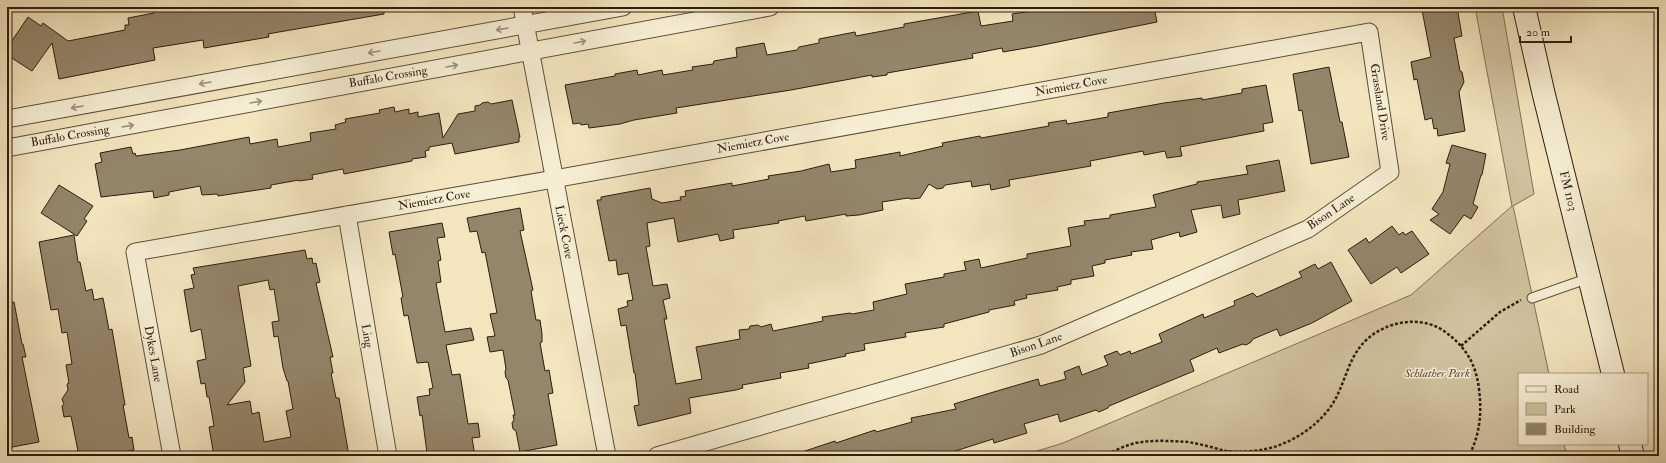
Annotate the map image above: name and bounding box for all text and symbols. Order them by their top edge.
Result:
scale bar [1520,18,1571,44]
one-way arrow [496,25,509,33]
text: 20 m [1526,25,1551,40]
one-way arrow [573,38,586,46]
one-way arrow [368,49,381,57]
one-way arrow [446,61,459,69]
street label: Grassland Drive [1367,62,1393,142]
street label: Buffalo Crossing [348,63,430,91]
street label: Niemietz Cove [1034,72,1108,100]
one-way arrow [198,80,211,88]
one-way arrow [249,98,262,106]
one-way arrow [71,103,84,111]
one-way arrow [121,121,134,129]
street label: Buffalo Crossing [30,122,112,150]
street label: Niemietz Cove [716,129,790,157]
street label: FM 1103 [1556,169,1580,213]
street label: Niemietz Cove [397,186,471,214]
street label: Bison Lane [1304,191,1358,233]
street label: Lieck Cove [551,204,577,260]
street label: Ling [358,323,377,350]
street label: Dykes Lane [141,325,165,383]
street label: Bison Lane [1008,329,1064,361]
park label: Schlather Park [1403,366,1470,381]
legend [1518,373,1648,445]
text: Road [1554,382,1579,397]
text: Park [1554,402,1576,417]
text: Building [1554,422,1597,437]

